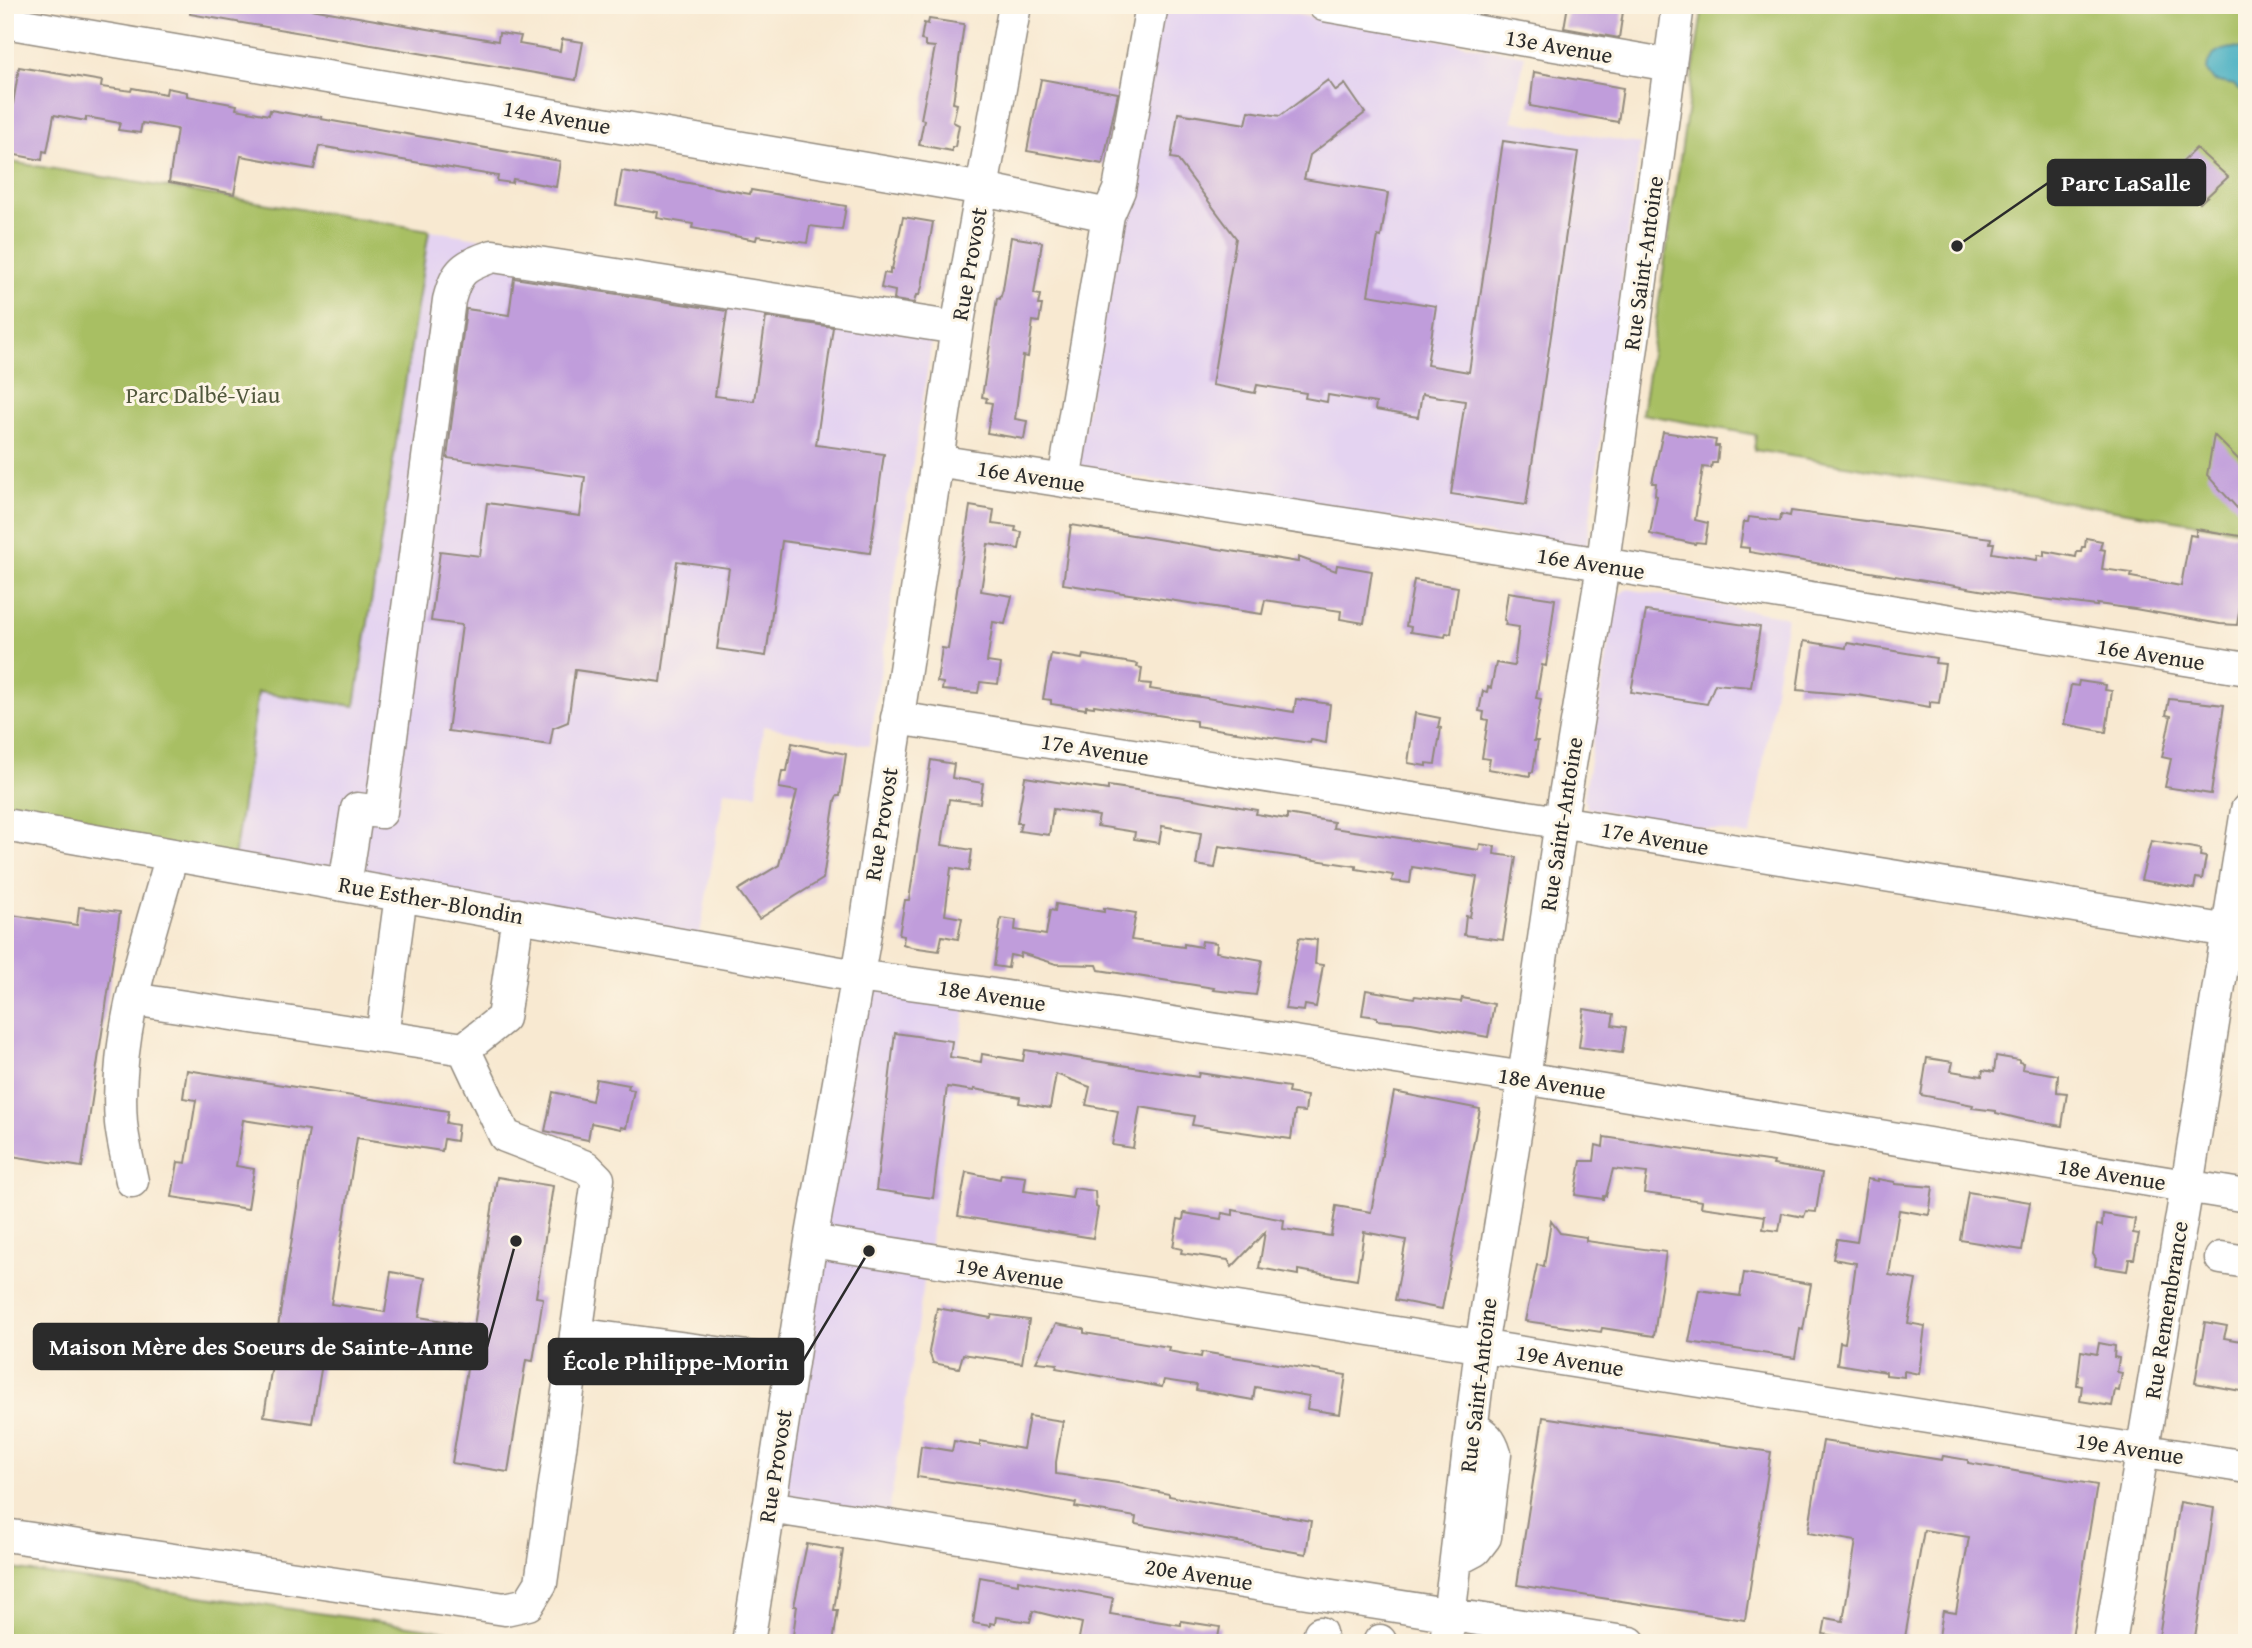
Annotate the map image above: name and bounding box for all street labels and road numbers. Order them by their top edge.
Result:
street label: 13e Avenue [1503,20,1615,71]
street label: 14e Avenue [501,91,613,142]
street label: Rue Saint-Antoine [1614,174,1671,352]
street label: Rue Provost [942,205,995,323]
street label: 16e Avenue [975,451,1087,500]
street label: 16e Avenue [1535,538,1647,587]
street label: 16e Avenue [2095,629,2207,678]
street label: 17e Avenue [1039,724,1151,773]
street label: Rue Saint-Antoine [1530,734,1591,913]
street label: Rue Provost [855,765,906,883]
street label: 17e Avenue [1599,812,1711,863]
street label: Rue Esther-Blondin [336,867,526,932]
street label: 18e Avenue [936,970,1048,1019]
street label: 18e Avenue [1496,1058,1608,1107]
street label: 18e Avenue [2056,1149,2168,1198]
street label: Rue Remembrance [2135,1219,2196,1401]
street label: 19e Avenue [954,1248,1066,1297]
street label: Rue Saint-Antoine [1450,1296,1505,1474]
street label: 19e Avenue [1514,1335,1626,1384]
street label: Rue Provost [749,1407,800,1525]
street label: 19e Avenue [2074,1423,2186,1472]
street label: 20e Avenue [1143,1549,1255,1598]

